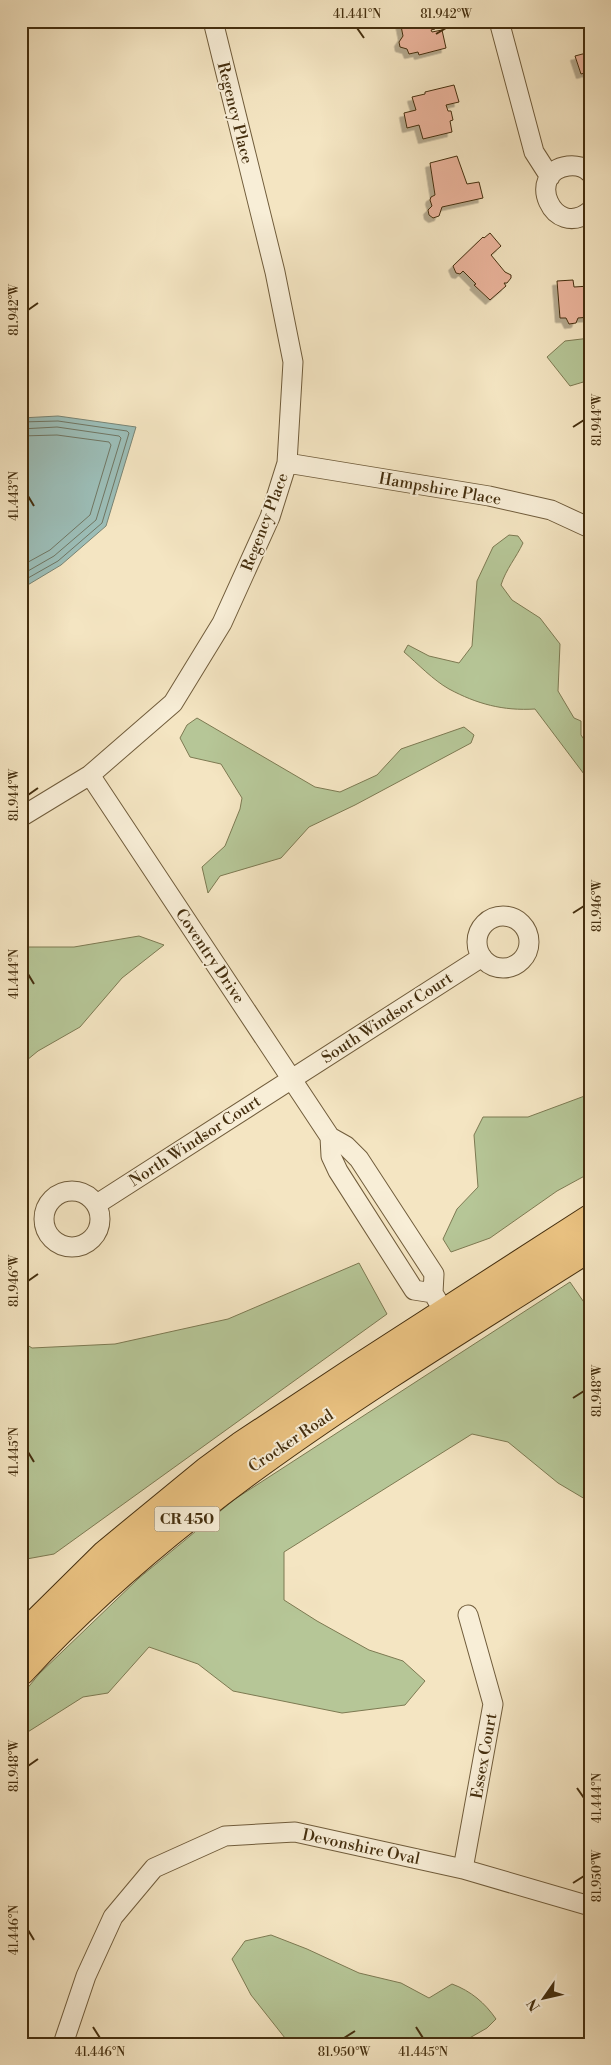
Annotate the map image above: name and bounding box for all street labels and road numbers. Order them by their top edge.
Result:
street label: Regency Place [213,60,257,166]
street label: Hampshire Place [377,468,503,510]
street label: Regency Place [237,470,293,574]
street label: Coventry Drive [171,905,249,1007]
street label: South Windsor Court [318,968,457,1068]
street label: North Windsor Court [125,1091,265,1191]
street label: Crocker Road [245,1405,337,1477]
road number: CR 450 [154,1506,220,1532]
street label: Essex Court [467,1711,501,1800]
street label: Devonshire Oval [300,1825,422,1869]

